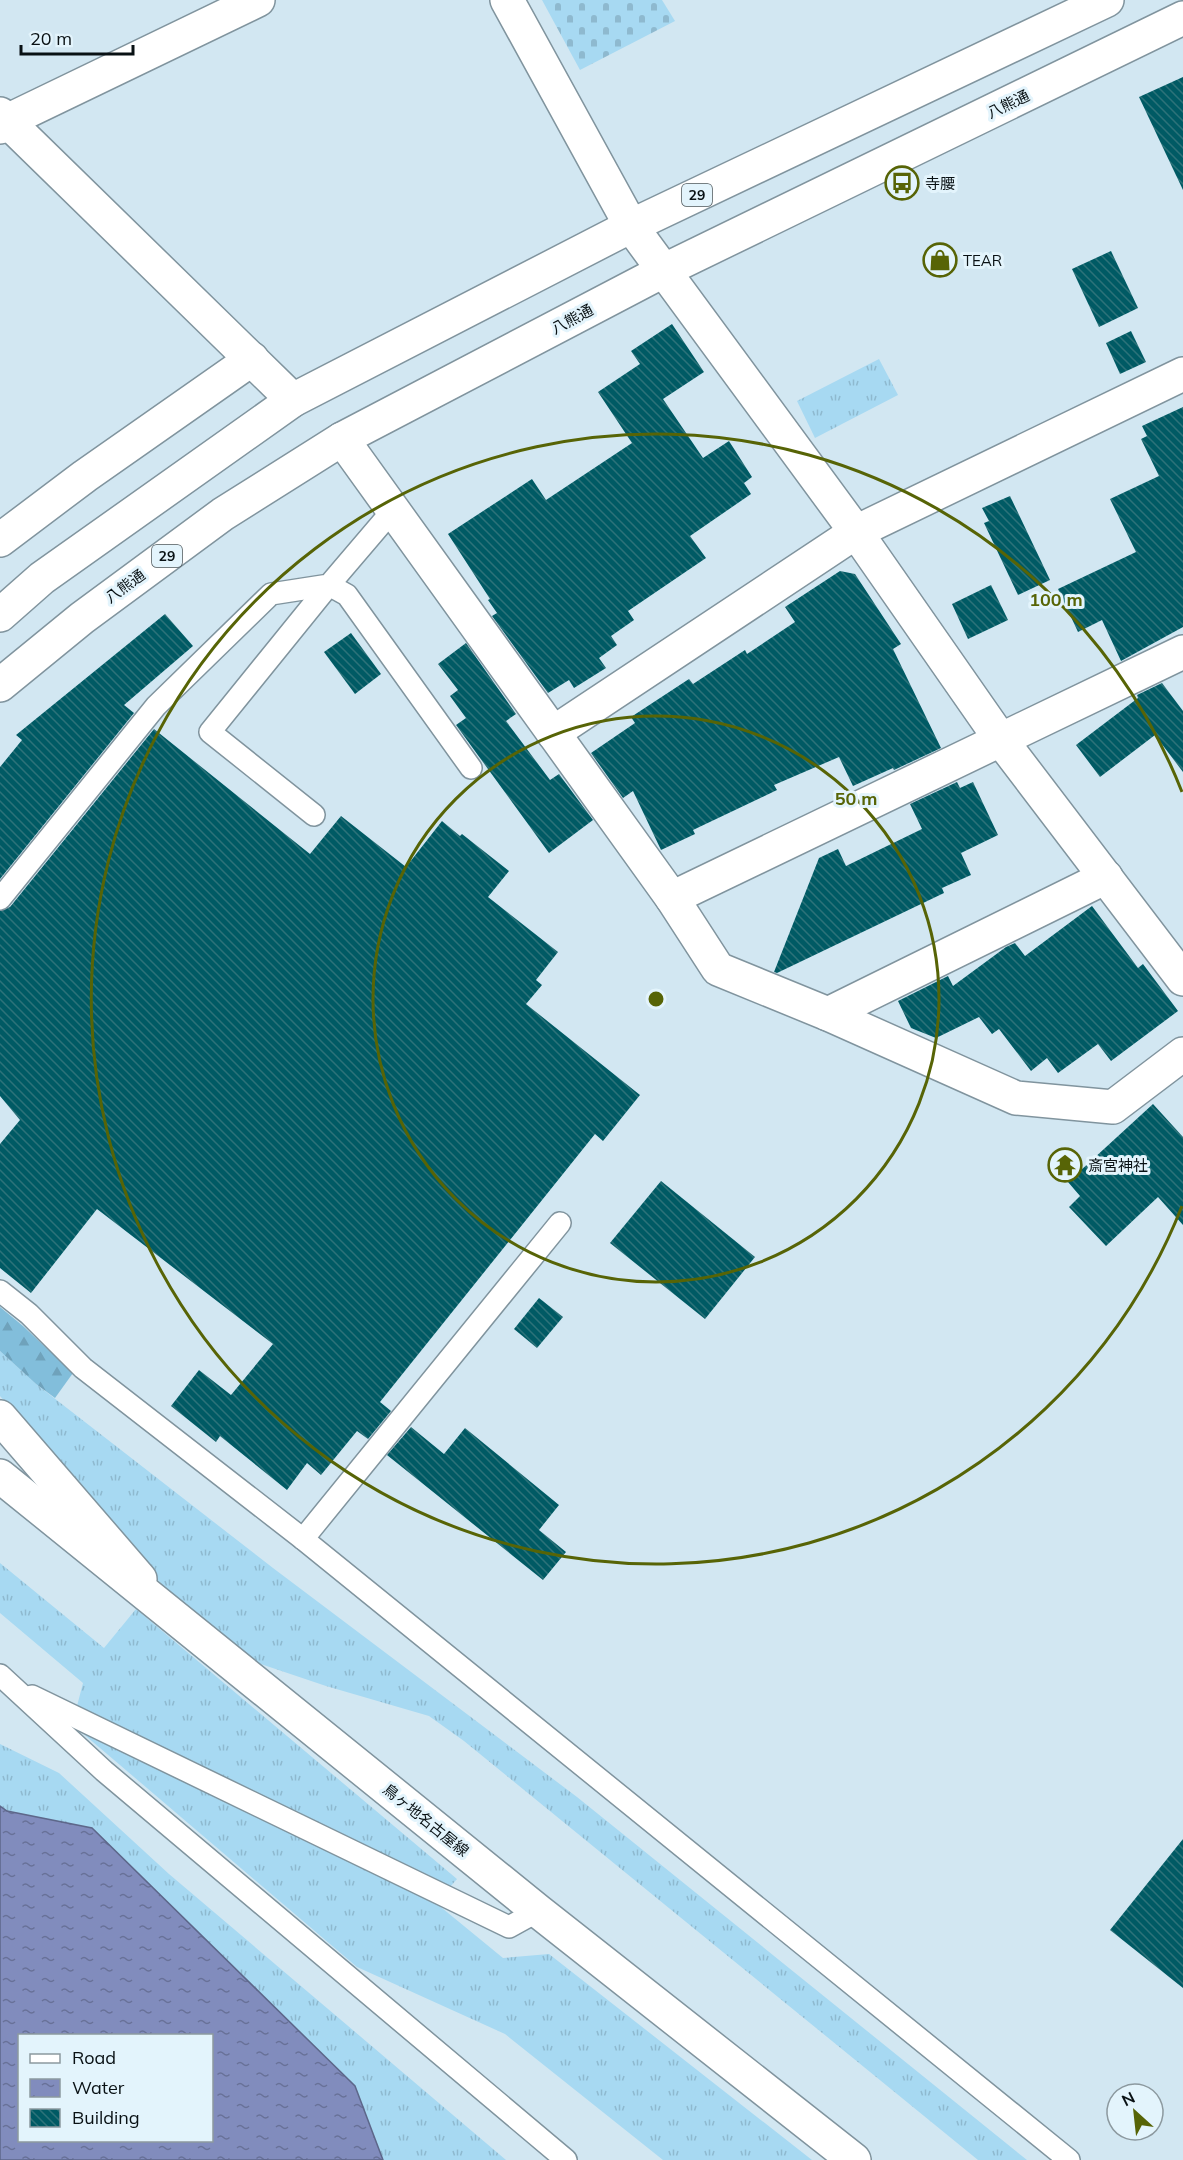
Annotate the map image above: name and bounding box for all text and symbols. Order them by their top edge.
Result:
scale bar [21,18,134,56]
text: 20 m [30,27,72,50]
street label: 八熊通 [984,86,1032,122]
bus stop icon: 寺腰 [884,165,920,201]
place label: 寺腰 [925,174,955,193]
road number: 29 [682,184,712,206]
shop icon: TEAR [922,242,958,278]
place label: TEAR [963,251,1002,270]
street label: 八熊通 [548,300,596,338]
road number: 29 [152,545,182,567]
street label: 八熊通 [101,565,149,607]
text: 100 m [1029,588,1083,611]
text: 50 m [835,787,877,810]
centre of rings [646,989,666,1009]
temple icon: 斎宮神社 [1047,1147,1083,1183]
place label: 斎宮神社 [1088,1156,1148,1175]
street label: 鳥ヶ地名古屋線 [379,1780,473,1860]
legend [18,2034,213,2142]
text: Road [72,2046,116,2069]
text: Water [72,2076,125,2099]
north arrow [1105,2082,1165,2142]
text: N [1118,2087,1138,2110]
text: Building [72,2106,140,2129]

